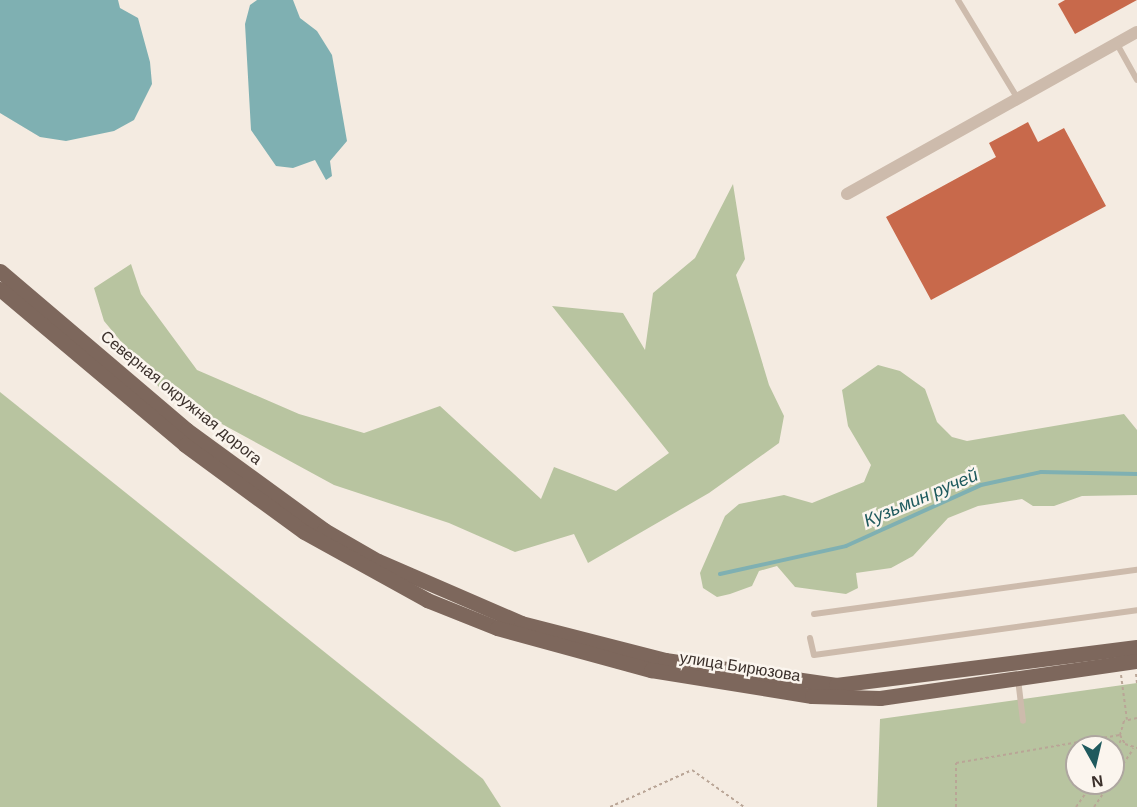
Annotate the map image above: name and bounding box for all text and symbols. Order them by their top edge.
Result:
street label: Северная окружная дорога [96,327,266,469]
water label: Кузьмин ручей [861,464,981,532]
street label: улица Бирюзова [678,648,802,686]
north arrow [1065,735,1125,795]
text: N [1090,772,1104,791]

